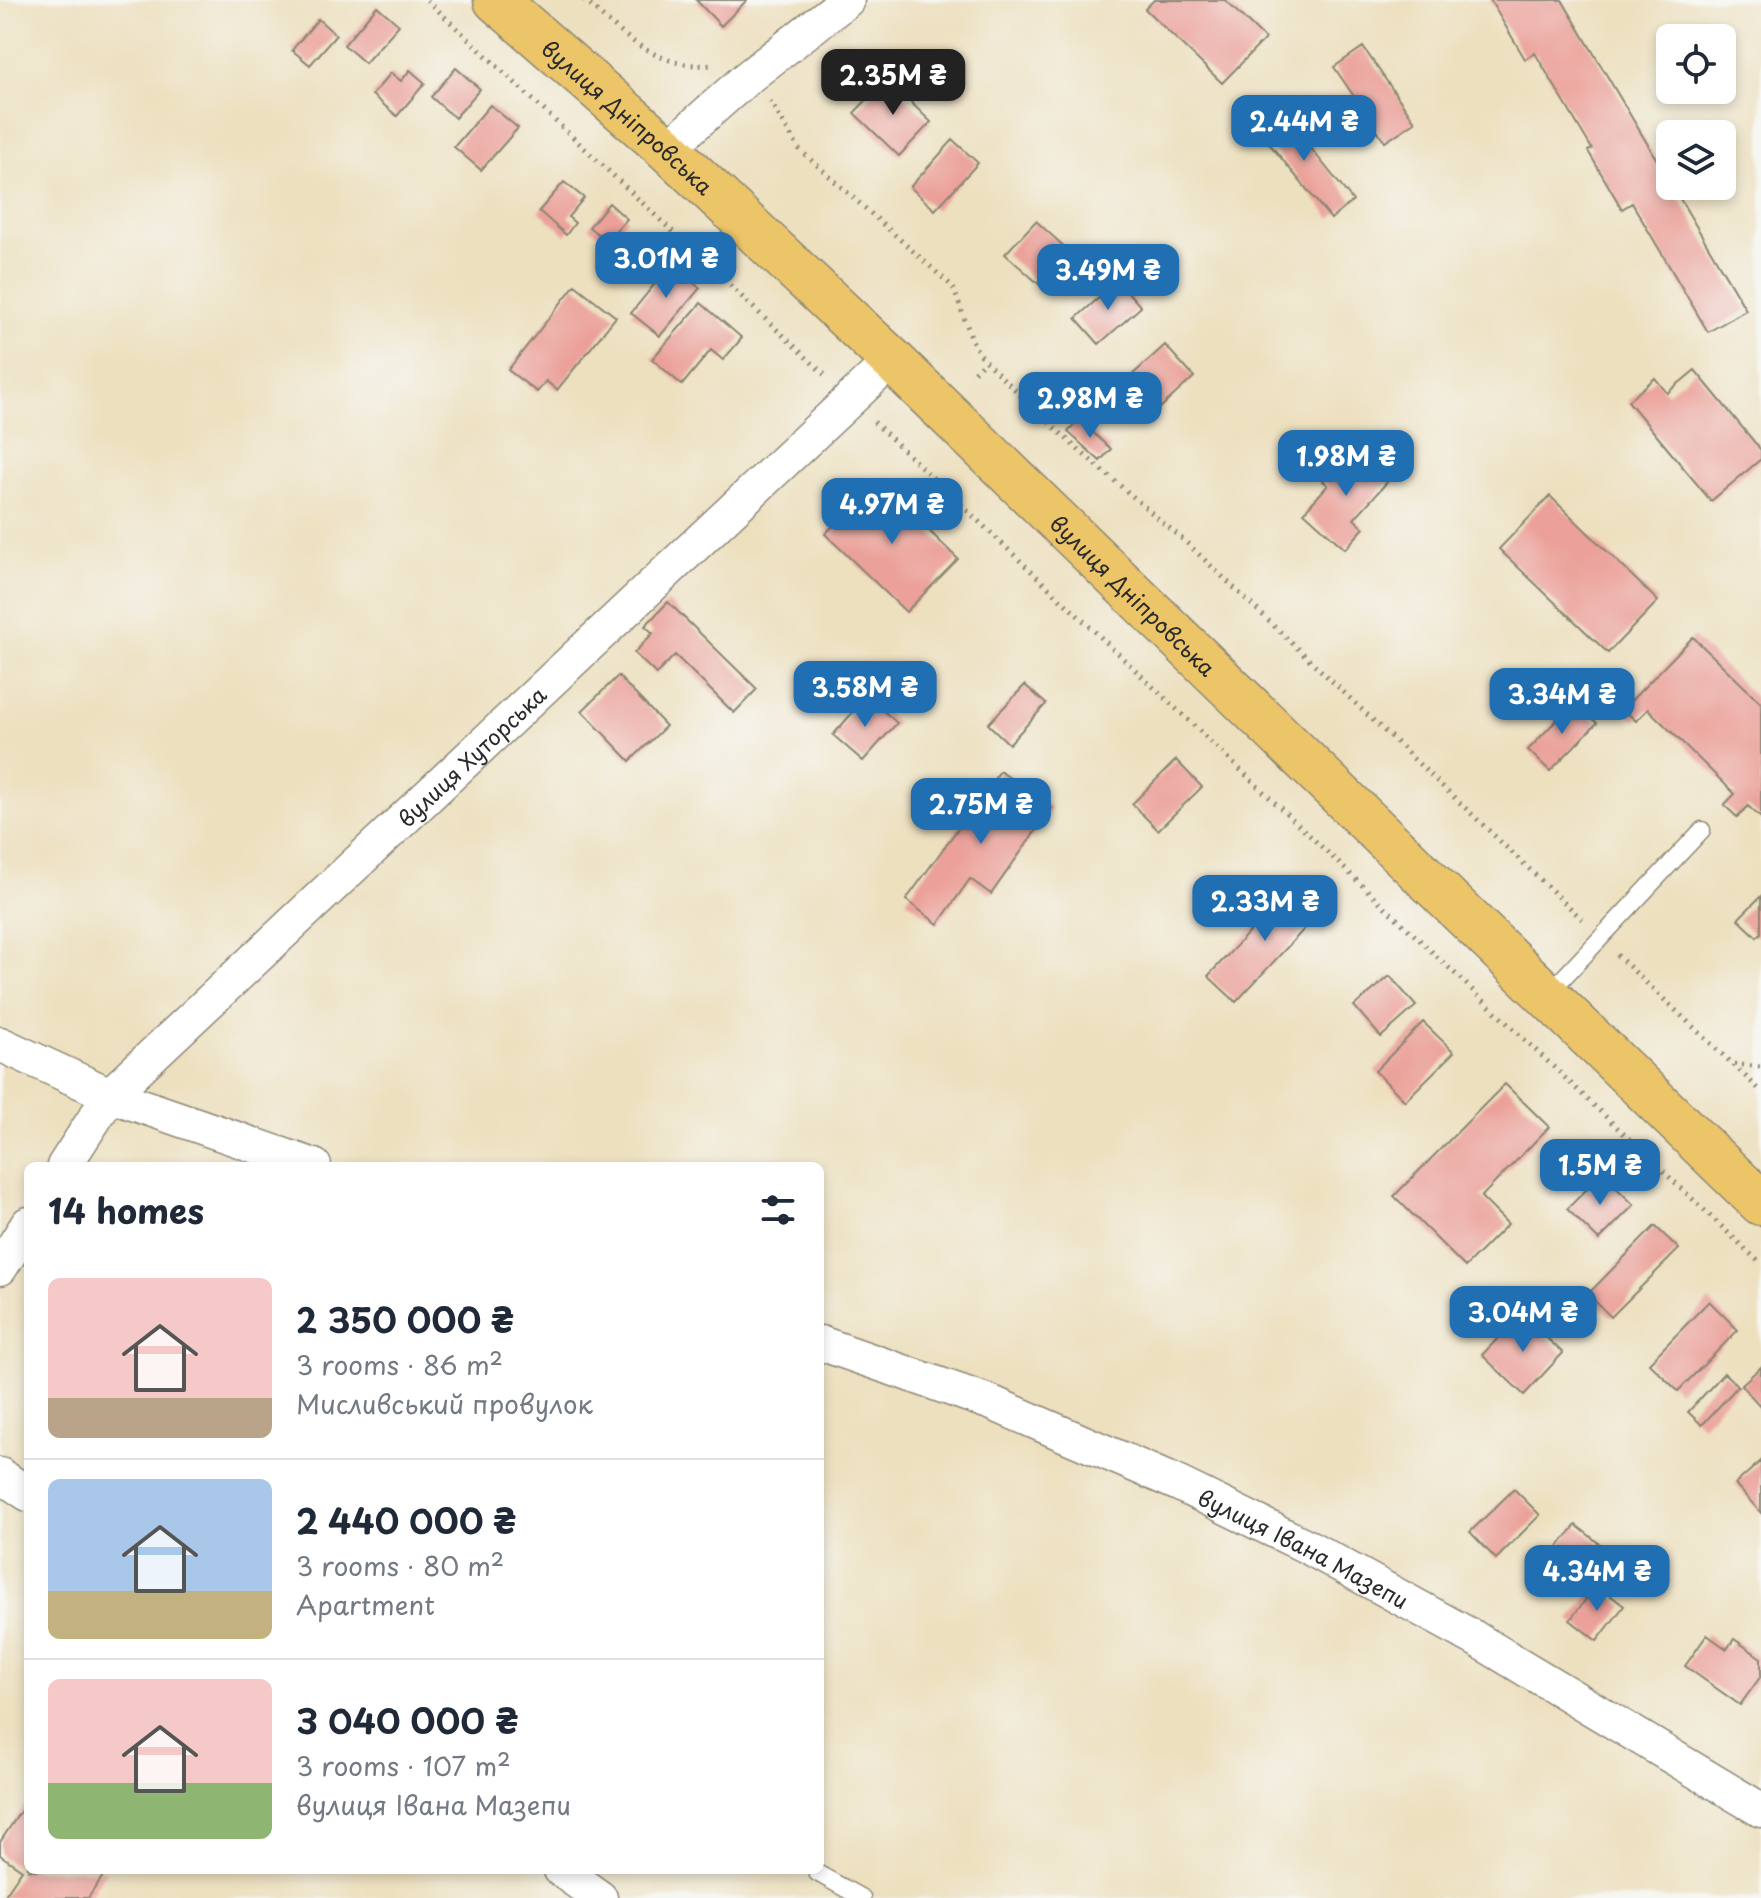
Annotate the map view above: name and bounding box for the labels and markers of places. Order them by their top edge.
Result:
pin: 2.35M ₴ [819,49,967,117]
pin: 2.44M ₴ [1230,95,1378,163]
pin: 3.01M ₴ [592,232,740,300]
pin: 3.49M ₴ [1034,244,1182,312]
pin: 2.98M ₴ [1016,372,1164,440]
pin: 1.98M ₴ [1272,430,1420,498]
pin: 4.97M ₴ [818,478,966,546]
pin: 3.58M ₴ [791,661,939,729]
pin: 3.34M ₴ [1488,668,1636,736]
pin: 2.75M ₴ [907,778,1055,846]
pin: 2.33M ₴ [1191,875,1339,943]
pin: 1.5M ₴ [1535,1139,1665,1207]
pin: 3.04M ₴ [1449,1286,1597,1354]
pin: 4.34M ₴ [1523,1545,1671,1613]

